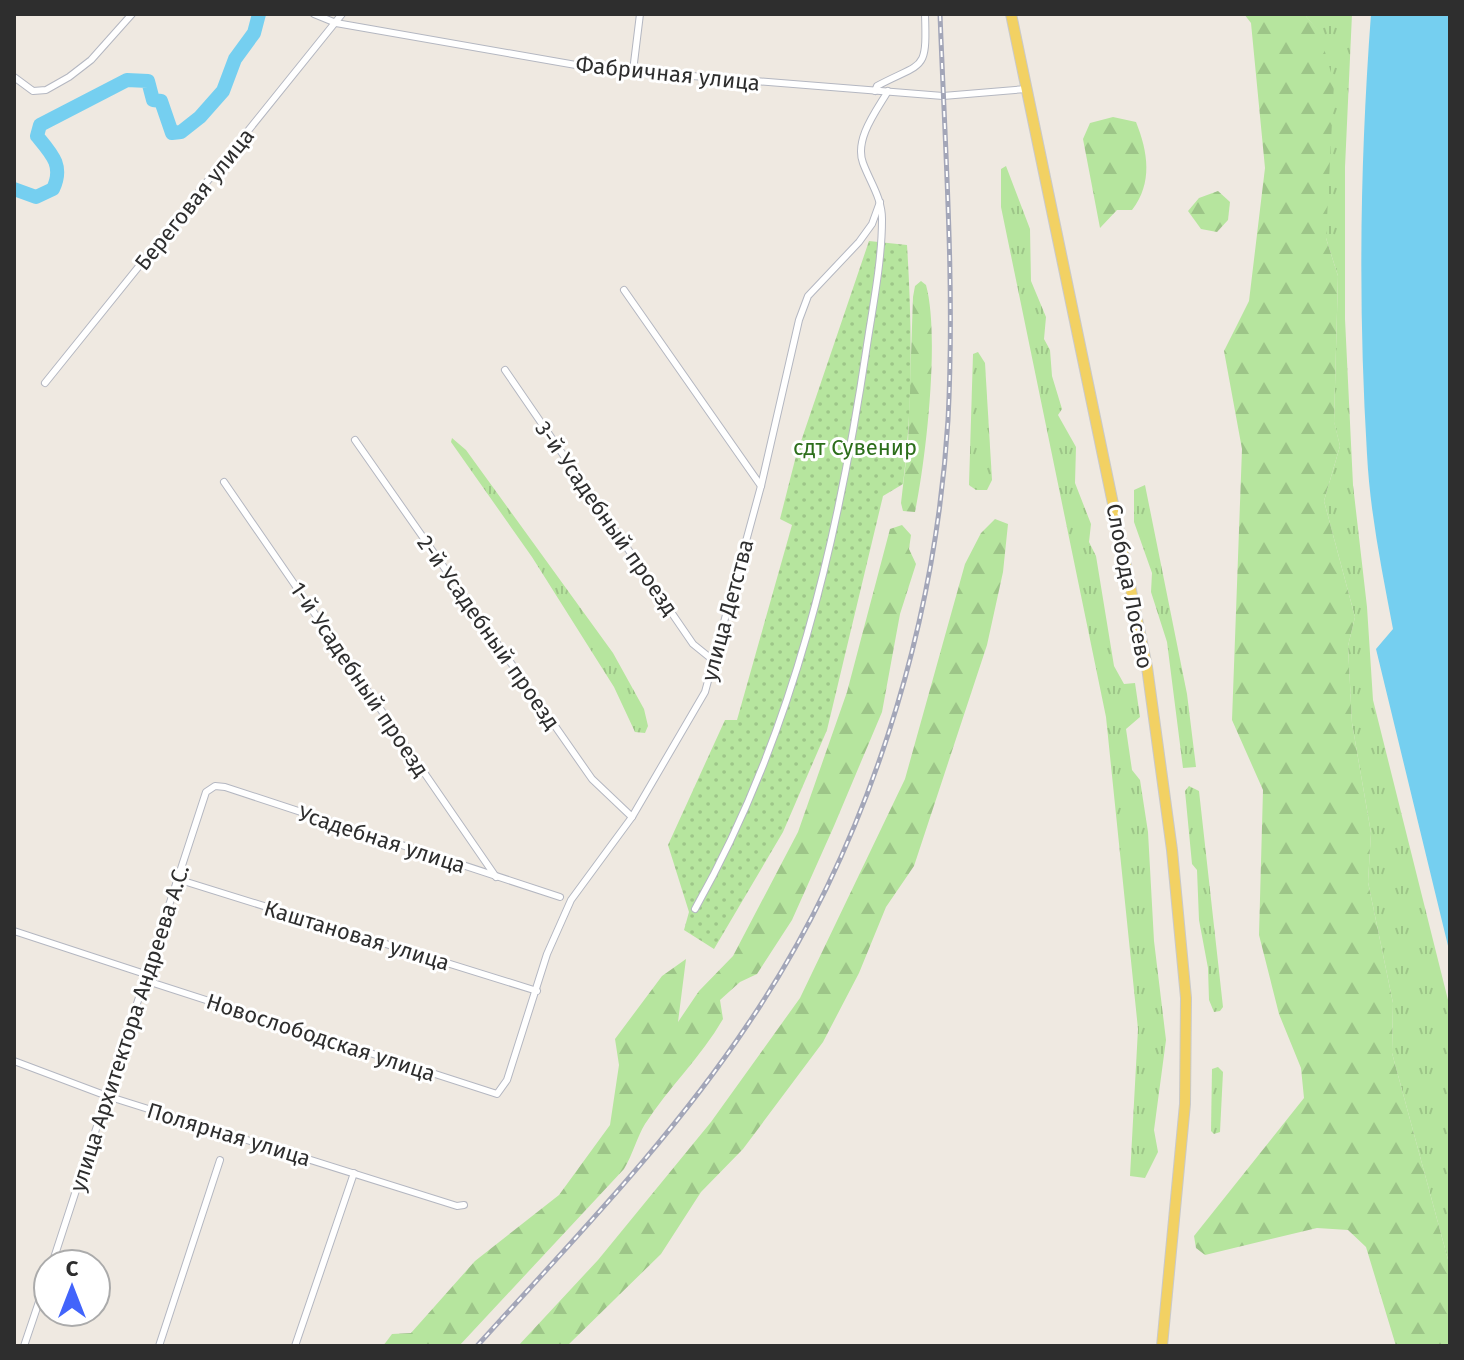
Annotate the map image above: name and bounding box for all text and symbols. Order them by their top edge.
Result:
street label: Фабричная улица [574,50,761,97]
street label: Береговая улица [129,123,260,276]
street label: 3-й Усадебный проезд [529,416,684,621]
park label: сдт Сувенир [793,434,917,461]
street label: Слобода Лосево [1100,501,1159,671]
street label: 2-й Усадебный проезд [411,530,566,734]
street label: улица Детства [696,536,759,684]
street label: 1-й Усадебный проезд [284,577,435,782]
street label: Усадебная улица [295,800,469,879]
street label: улица Архитектора Андреева А.С. [64,861,195,1195]
street label: Каштановая улица [261,894,453,977]
street label: Новослободская улица [203,988,439,1087]
street label: Полярная улица [144,1097,314,1172]
north arrow [32,1248,112,1328]
text: С [66,1255,79,1282]

